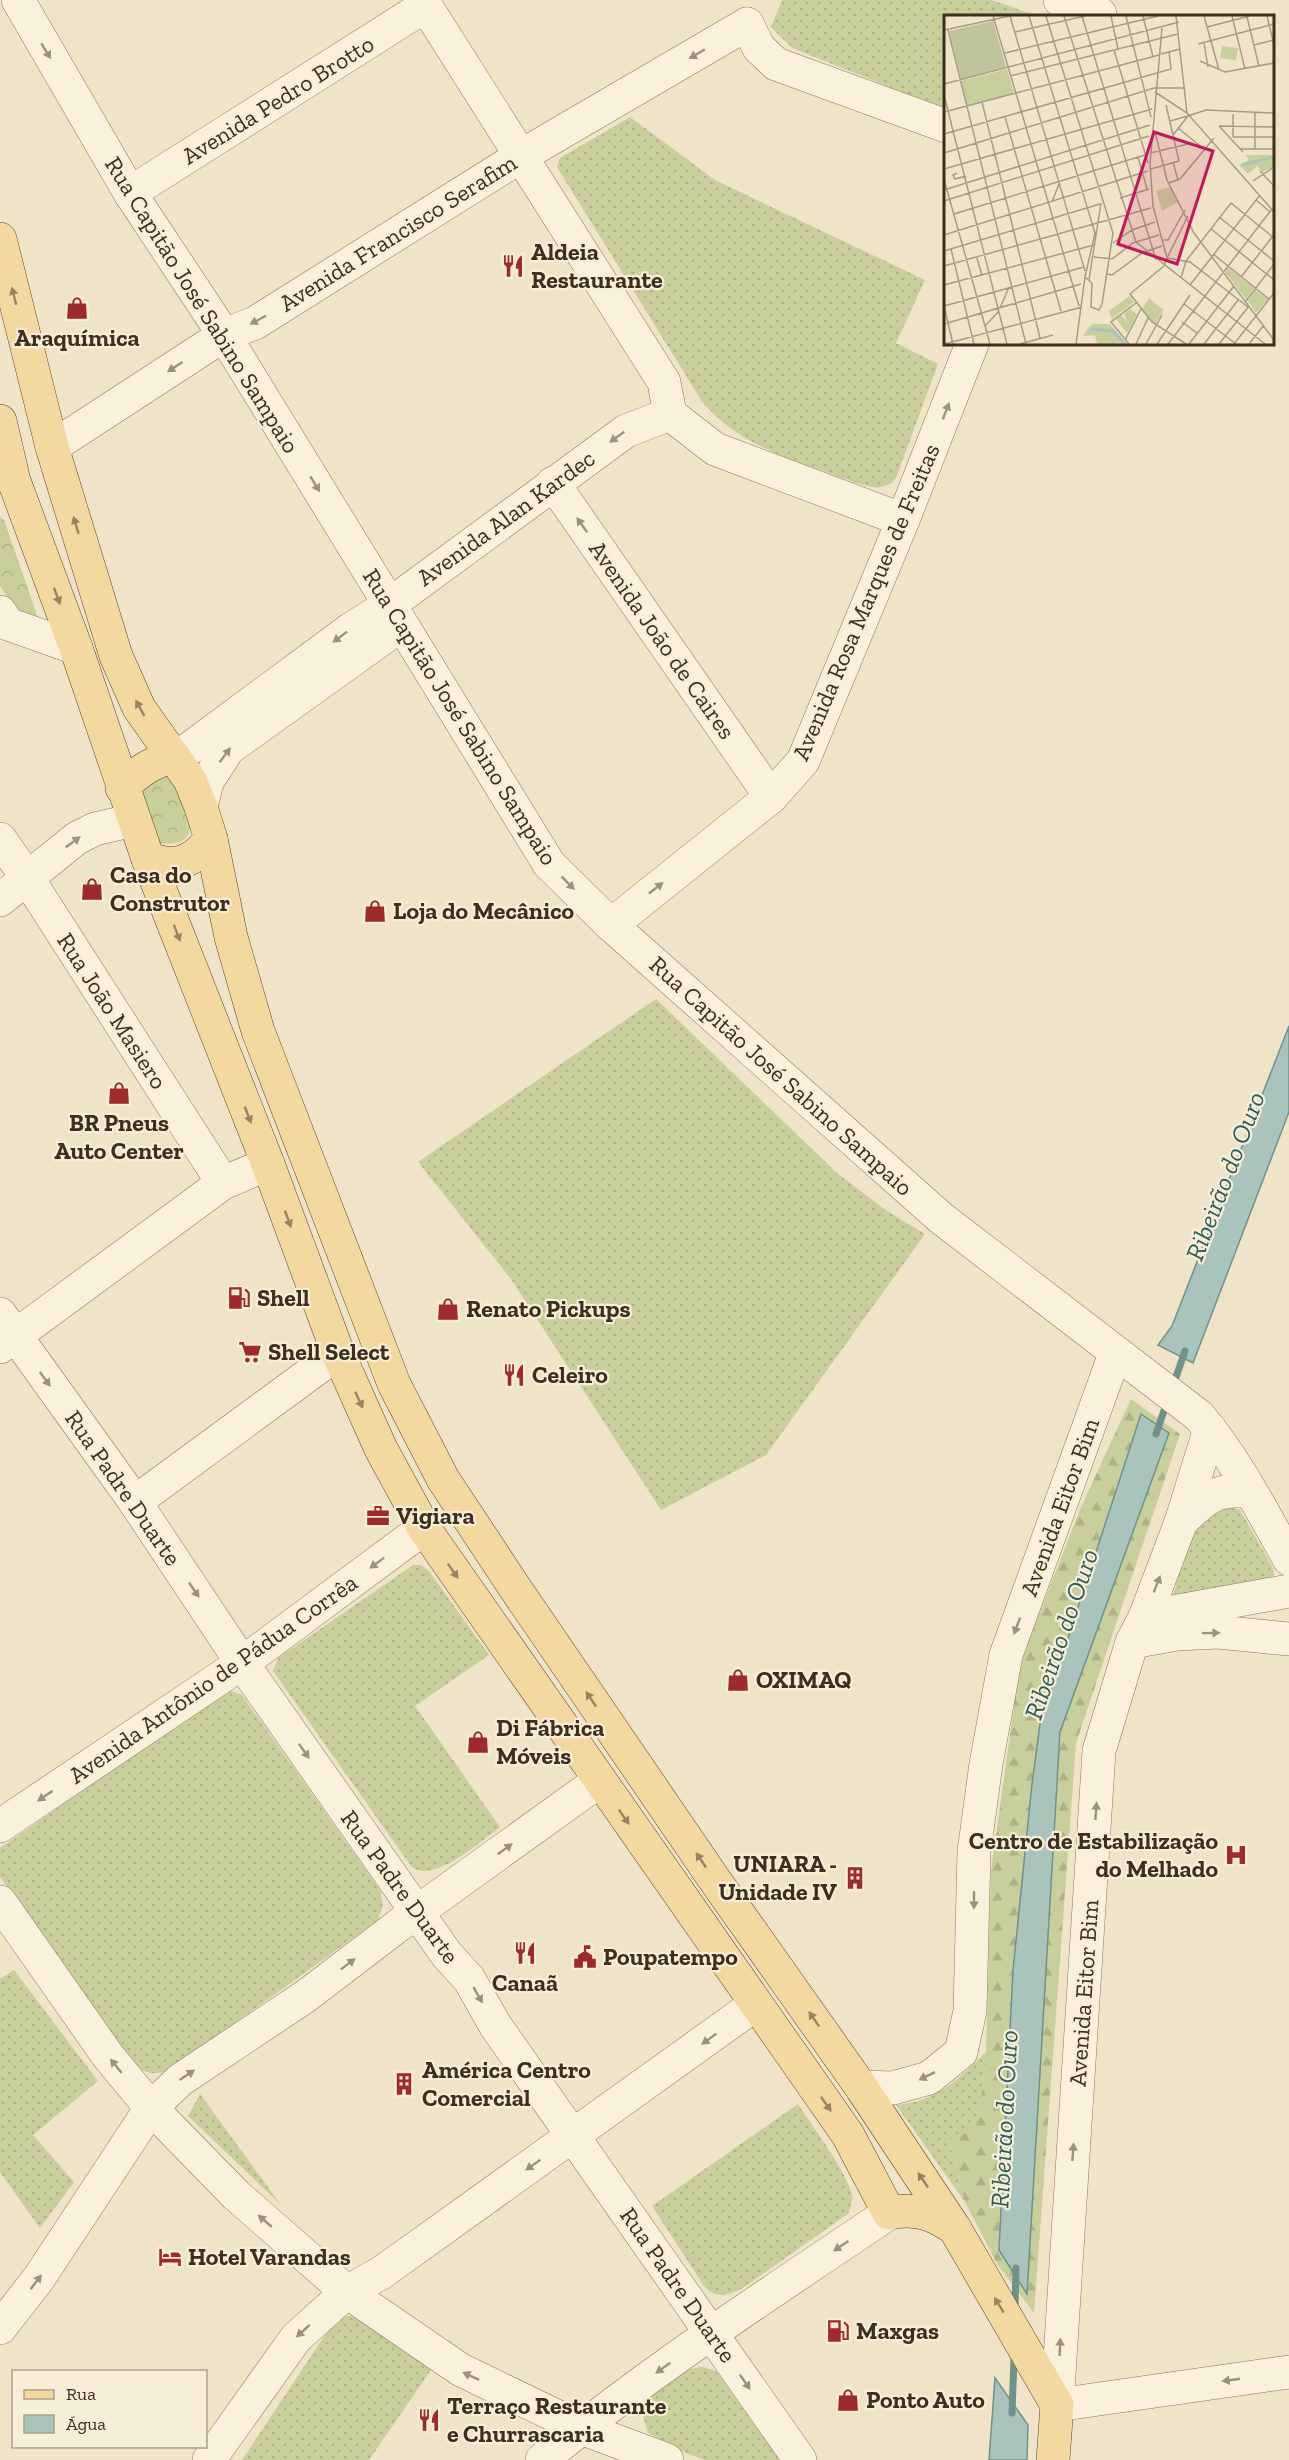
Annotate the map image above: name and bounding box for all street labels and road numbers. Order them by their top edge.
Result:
street label: Avenida Pedro Brotto [176,29,379,170]
street label: Avenida Francisco Serafim [274,147,522,318]
street label: Rua Capitão José Sabino Sampaio [99,151,306,458]
street label: Avenida Rosa Marques de Freitas [786,439,946,764]
street label: Avenida Alan Kardec [411,443,600,592]
street label: Avenida João de Caires [583,535,742,744]
street label: Rua Capitão José Sabino Sampaio [357,563,564,870]
street label: Rua João Masiero [51,927,174,1094]
street label: Rua Capitão José Sabino Sampaio [644,950,919,1202]
street label: Rua Padre Duarte [59,1405,188,1571]
street label: Avenida Eitor Bim [1014,1414,1105,1600]
street label: Avenida Antônio de Pádua Corrêa [63,1567,363,1790]
street label: Rua Padre Duarte [335,1804,466,1969]
street label: Avenida Eitor Bim [1063,1898,1105,2087]
street label: Rua Padre Duarte [614,2202,743,2368]

